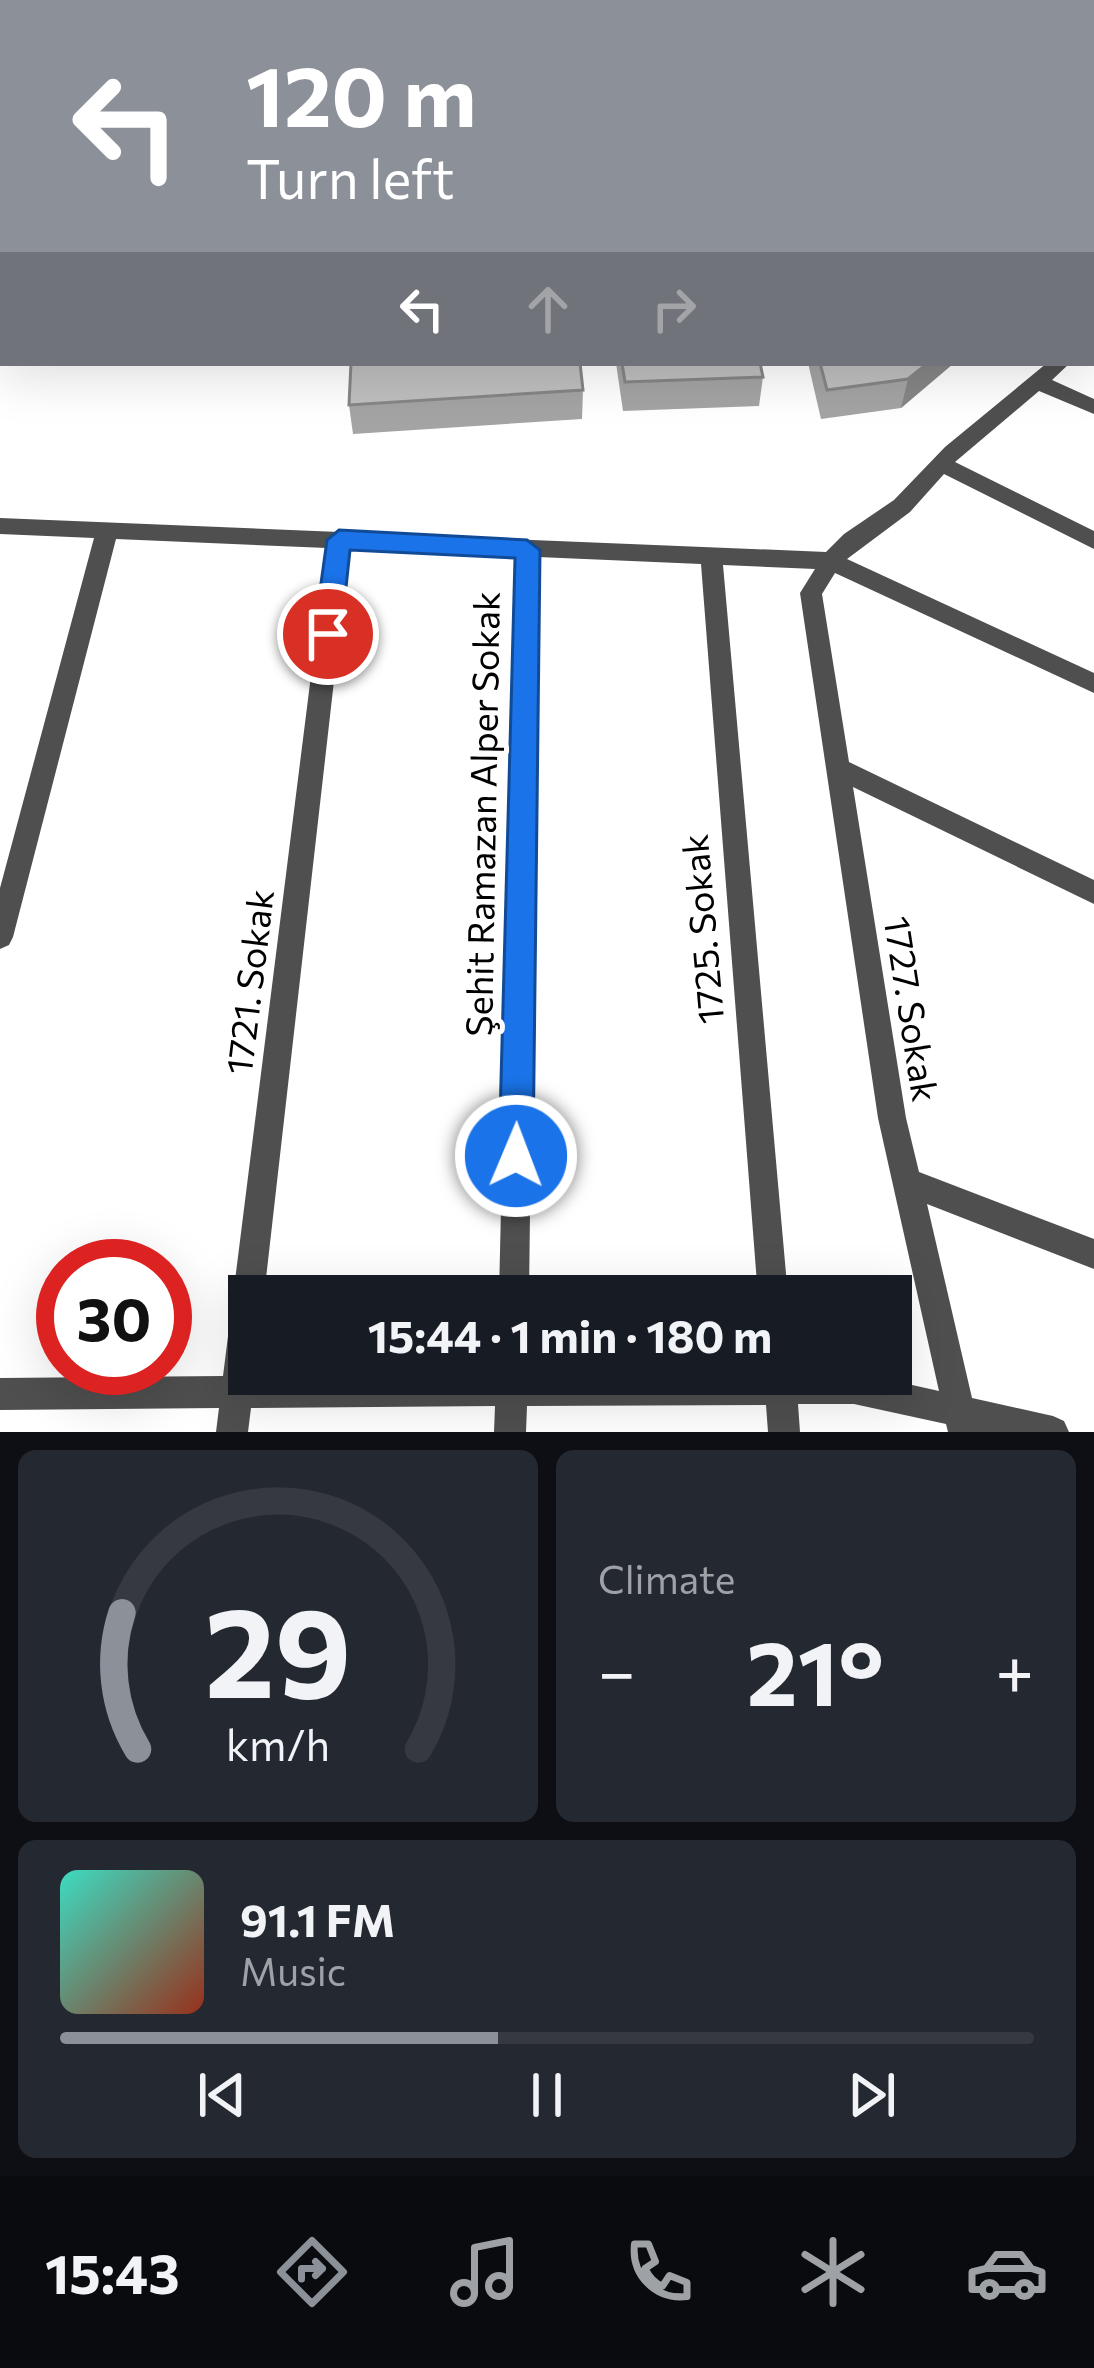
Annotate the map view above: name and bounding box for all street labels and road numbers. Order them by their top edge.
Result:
street label: Şehit Ramazan Alper Sokak [455,591,507,1037]
street label: 1725. Sokak [671,832,731,1026]
street label: 1721. Sokak [215,887,281,1077]
street label: 1727. Sokak [877,913,949,1104]

